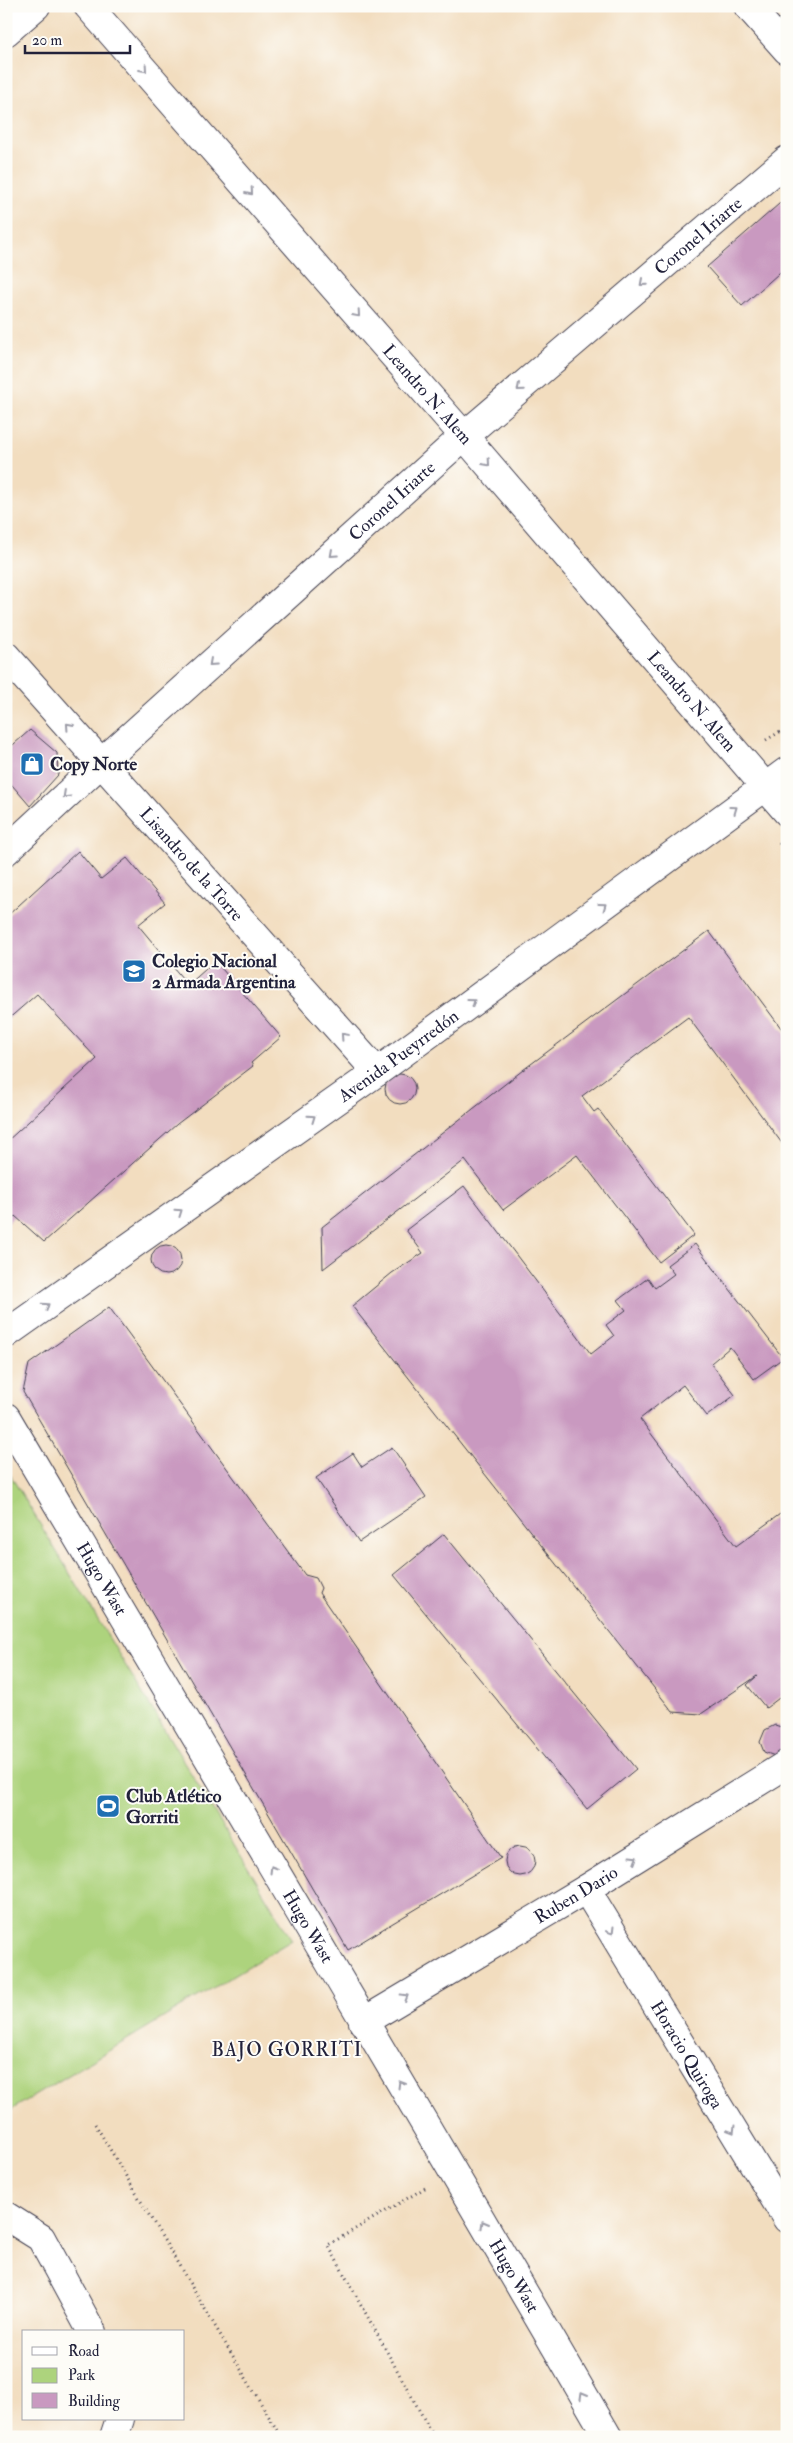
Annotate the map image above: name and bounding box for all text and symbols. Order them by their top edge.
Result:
scale bar [25,22,130,54]
text: 20 m [32,31,62,50]
one-way arrow [138,64,147,73]
one-way arrow [245,186,254,195]
street label: Coronel Iriarte [650,192,748,280]
one-way arrow [640,277,649,286]
one-way arrow [351,309,360,318]
street label: Leandro N. Alem [377,340,477,450]
one-way arrow [517,383,526,391]
street label: Coronel Iriarte [344,456,441,546]
one-way arrow [481,458,490,467]
one-way arrow [329,548,338,557]
street label: Leandro N. Alem [642,647,741,757]
one-way arrow [209,657,218,666]
one-way arrow [66,722,75,731]
shop icon: Copy Norte [19,751,45,777]
place label: Copy Norte [50,753,137,776]
one-way arrow [63,789,72,798]
street label: Lisandro de la Torre [134,803,249,927]
one-way arrow [728,807,737,815]
one-way arrow [597,903,606,911]
place label: Colegio Nacional 2 Armada Argentina [152,950,296,994]
school or university icon: Colegio Nacional 2 Armada Argentina [121,958,147,984]
one-way arrow [466,999,476,1008]
street label: Avenida Pueyrredón [333,1005,463,1108]
one-way arrow [341,1032,350,1041]
one-way arrow [306,1115,315,1124]
one-way arrow [173,1209,183,1218]
one-way arrow [40,1303,50,1312]
street label: Hugo Wast [71,1538,132,1620]
place label: Club Atlético Gorriti [126,1785,222,1829]
sports icon: Club Atlético Gorriti [95,1793,121,1819]
one-way arrow [629,1856,638,1866]
street label: Ruben Dario [530,1861,622,1929]
one-way arrow [269,1866,279,1875]
street label: Hugo Wast [277,1886,338,1967]
one-way arrow [605,1926,615,1935]
one-way arrow [399,1993,408,2003]
street label: Horacio Quiroga [645,1997,729,2114]
district label: BAJO GORRITI [211,2038,363,2062]
one-way arrow [398,2081,407,2090]
one-way arrow [726,2124,736,2133]
one-way arrow [481,2220,491,2229]
street label: Hugo Wast [483,2235,544,2317]
legend [22,2330,185,2420]
text: Road [68,2342,100,2361]
text: Park [68,2366,95,2385]
one-way arrow [580,2391,590,2400]
text: Building [68,2392,120,2411]

